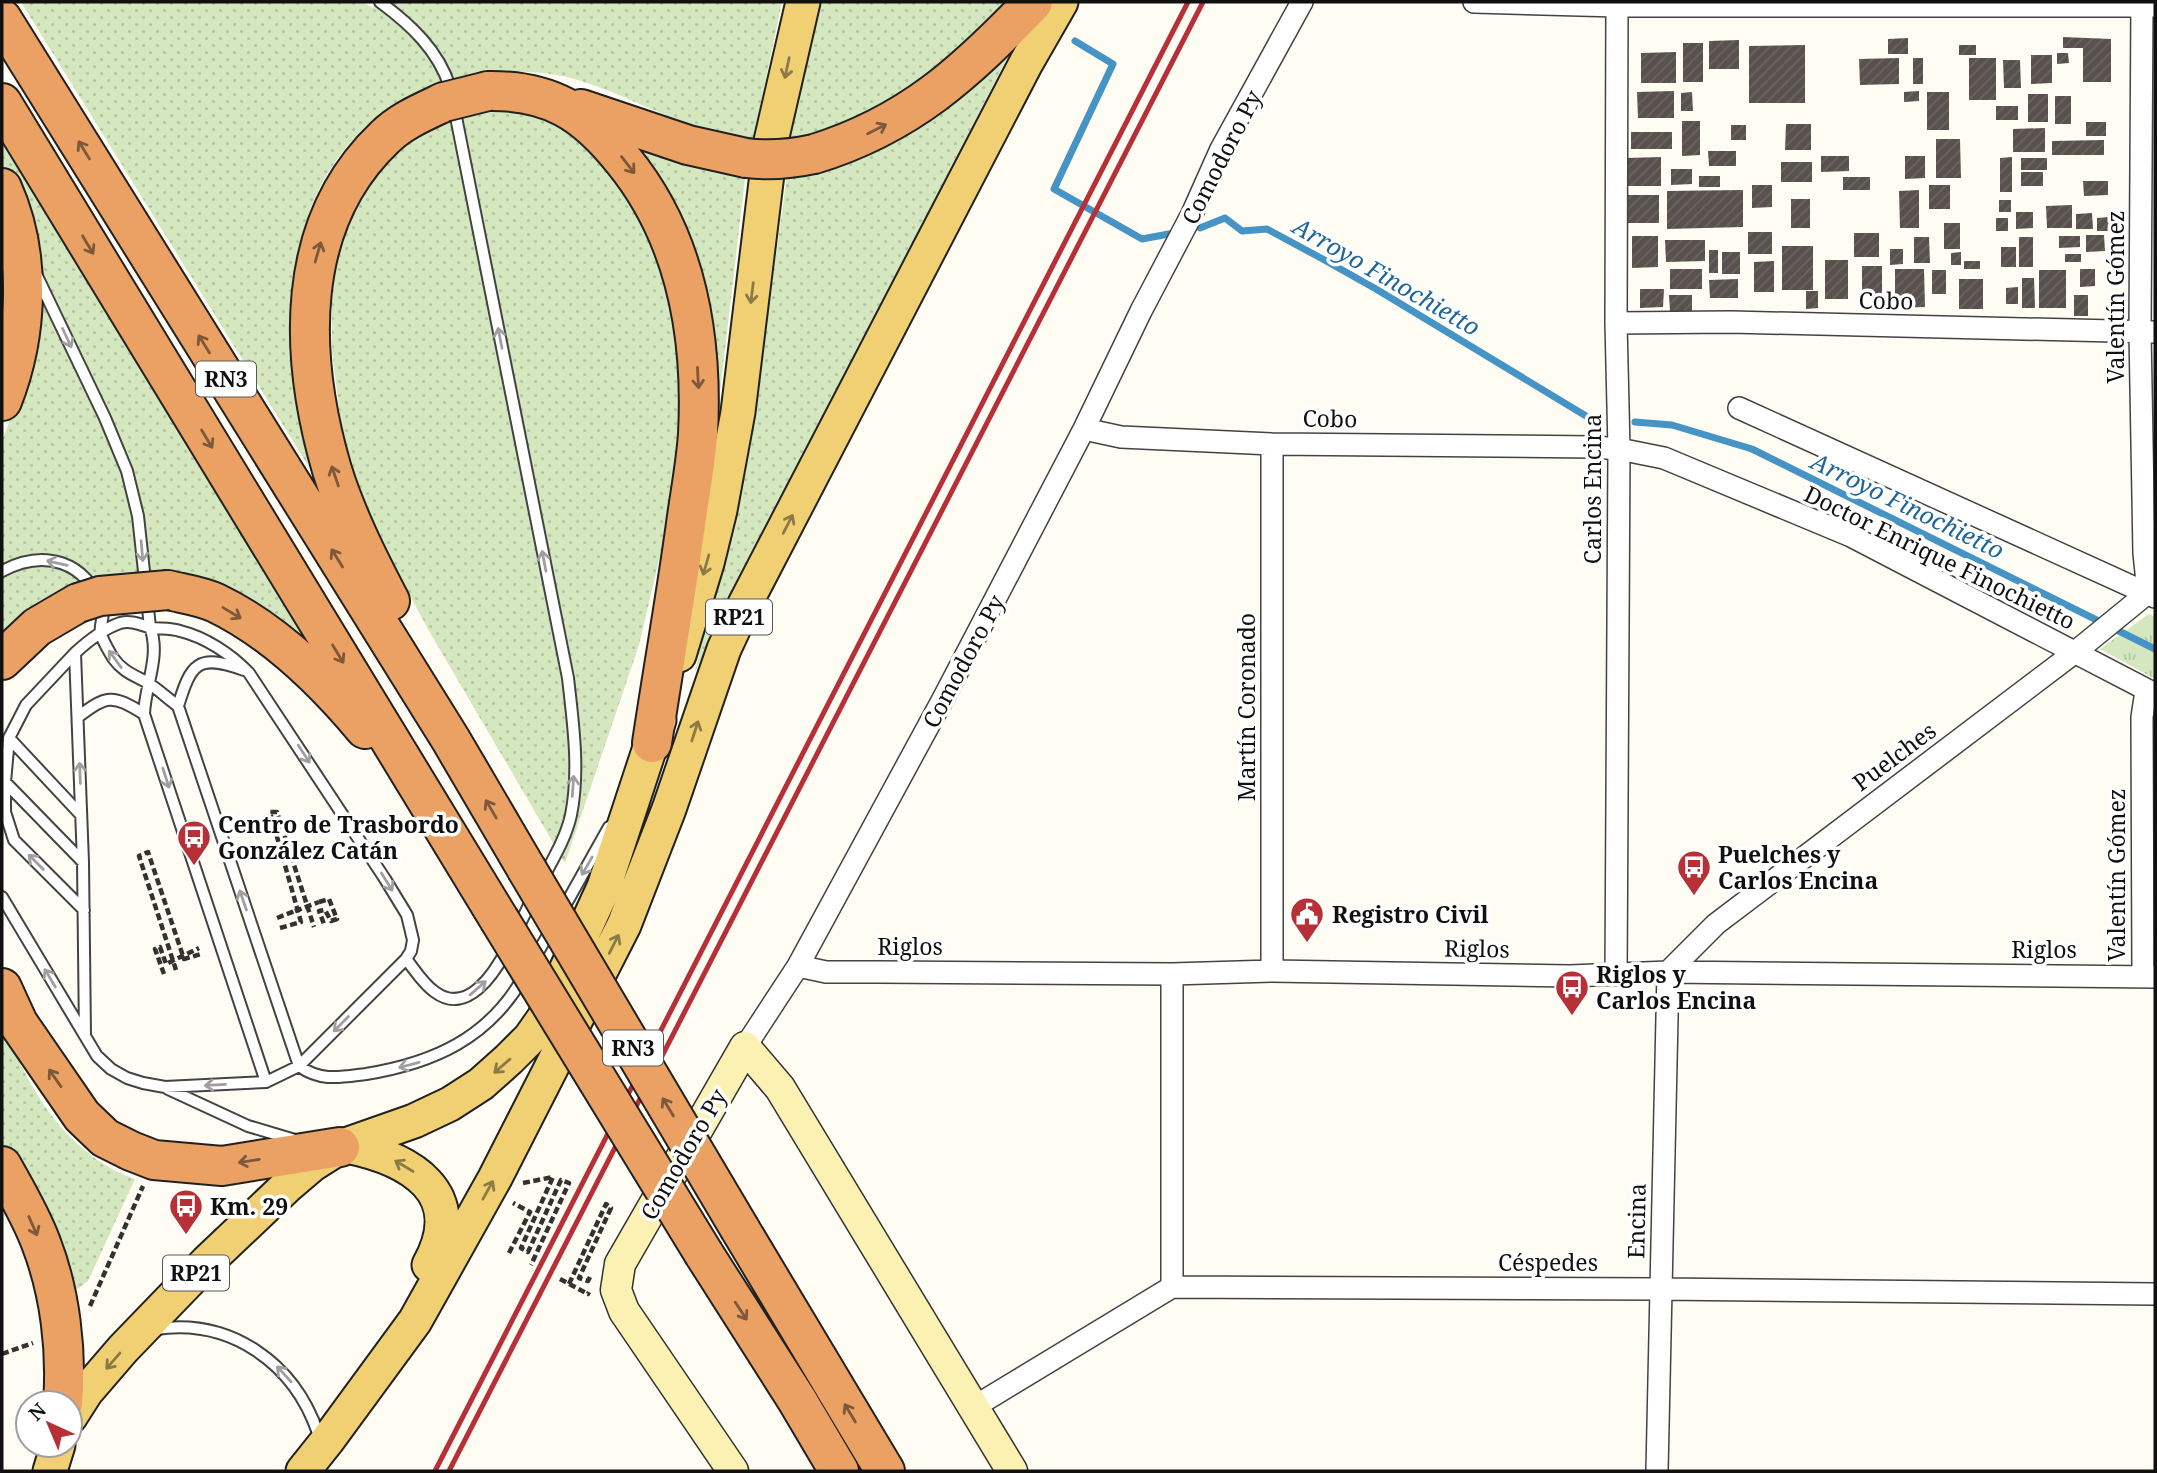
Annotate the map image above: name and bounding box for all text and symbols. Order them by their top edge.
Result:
one-way arrow [779,56,793,79]
street label: Comodoro Py [1173,84,1269,230]
one-way arrow [866,122,887,136]
one-way arrow [76,141,90,161]
one-way arrow [620,156,635,174]
water label: Arroyo Finochietto [1286,208,1487,343]
street label: Valentín Gómez [2099,210,2131,384]
one-way arrow [82,234,96,254]
one-way arrow [312,241,325,264]
one-way arrow [746,281,759,303]
street label: Cobo [1858,284,1914,316]
one-way arrow [60,327,74,348]
one-way arrow [493,327,506,350]
one-way arrow [196,334,210,354]
road number: RN3 [196,362,256,396]
one-way arrow [692,366,705,389]
street label: Cobo [1302,402,1358,434]
street label: Carlos Encina [1576,414,1608,564]
one-way arrow [200,429,214,449]
water label: Arroyo Finochietto [1804,443,2010,566]
one-way arrow [328,466,340,488]
street label: Doctor Enrique Finochietto [1799,477,2081,637]
one-way arrow [781,514,795,535]
one-way arrow [136,539,149,562]
one-way arrow [330,548,344,568]
one-way arrow [537,550,551,573]
one-way arrow [699,554,712,576]
one-way arrow [47,556,69,569]
street label: Comodoro Py [914,589,1012,733]
road number: RP21 [706,600,772,634]
one-way arrow [221,607,242,620]
street label: Martín Coronado [1230,613,1262,801]
one-way arrow [332,644,346,664]
one-way arrow [108,650,122,669]
street label: Puelches [1846,714,1942,798]
one-way arrow [690,721,702,743]
one-way arrow [297,743,311,763]
one-way arrow [73,761,87,784]
one-way arrow [161,767,173,789]
one-way arrow [567,774,580,797]
street label: Valentín Gómez [2100,788,2132,962]
one-way arrow [484,799,497,820]
place label: Centro de Trasbordo González Catán [218,808,459,866]
bus stop icon: Centro de Trasbordo González Catán [175,818,213,867]
place label: Puelches y Carlos Encina [1718,838,1878,896]
bus stop icon: Puelches y Carlos Encina [1675,848,1713,897]
one-way arrow [27,853,44,870]
one-way arrow [580,855,593,876]
one-way arrow [381,872,395,892]
one-way arrow [236,889,248,911]
public building icon: Registro Civil [1288,895,1326,944]
place label: Registro Civil [1332,898,1489,930]
street label: Riglos [877,930,943,962]
street label: Riglos [1444,931,1510,965]
street label: Riglos [2011,933,2077,965]
one-way arrow [608,934,622,954]
place label: Riglos y Carlos Encina [1596,958,1756,1016]
one-way arrow [43,968,57,988]
bus stop icon: Riglos y Carlos Encina [1553,968,1591,1017]
one-way arrow [468,980,486,996]
one-way arrow [333,1016,350,1033]
road number: RN3 [603,1030,663,1066]
one-way arrow [493,1058,511,1074]
one-way arrow [398,1059,420,1072]
one-way arrow [48,1069,62,1088]
one-way arrow [204,1078,227,1091]
street label: Comodoro Py [632,1082,734,1226]
one-way arrow [660,1097,674,1117]
one-way arrow [238,1155,261,1168]
one-way arrow [395,1159,415,1173]
one-way arrow [481,1180,495,1200]
street label: Encina [1619,1183,1653,1259]
bus stop icon: Km. 29 [167,1187,205,1236]
place label: Km. 29 [210,1190,288,1222]
one-way arrow [27,1215,40,1236]
street label: Céspedes [1498,1246,1598,1278]
road number: RP21 [163,1256,229,1290]
one-way arrow [733,1301,748,1320]
one-way arrow [105,1352,121,1370]
one-way arrow [276,1366,293,1383]
north arrow [14,1389,84,1459]
text: N [23,1397,52,1426]
one-way arrow [843,1403,857,1423]

